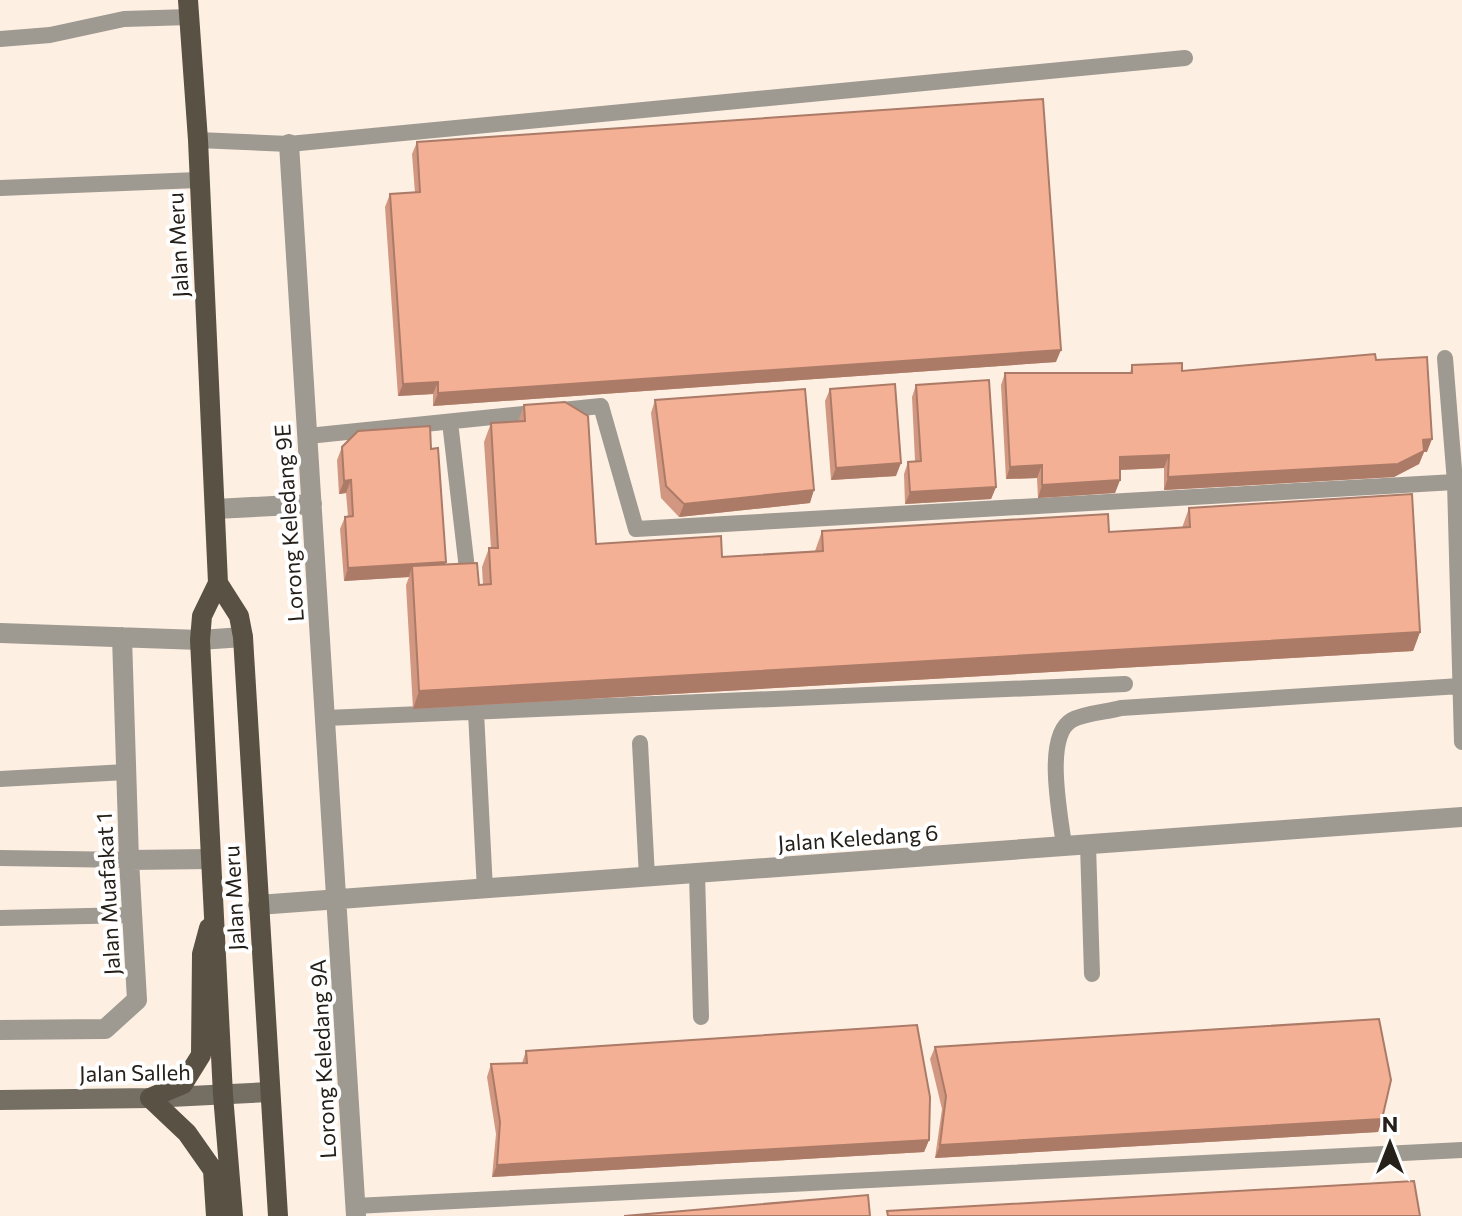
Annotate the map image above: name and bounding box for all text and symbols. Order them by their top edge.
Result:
street label: Jalan Meru [161,192,194,298]
street label: Lorong Keledang 9E [268,423,309,623]
street label: Jalan Muafakat 1 [90,812,125,976]
street label: Jalan Keledang 6 [777,818,939,857]
street label: Jalan Meru [217,845,250,951]
street label: Lorong Keledang 9A [304,959,341,1160]
street label: Jalan Salleh [79,1058,191,1087]
north arrow [1350,1104,1430,1184]
text: N [1382,1110,1398,1137]

